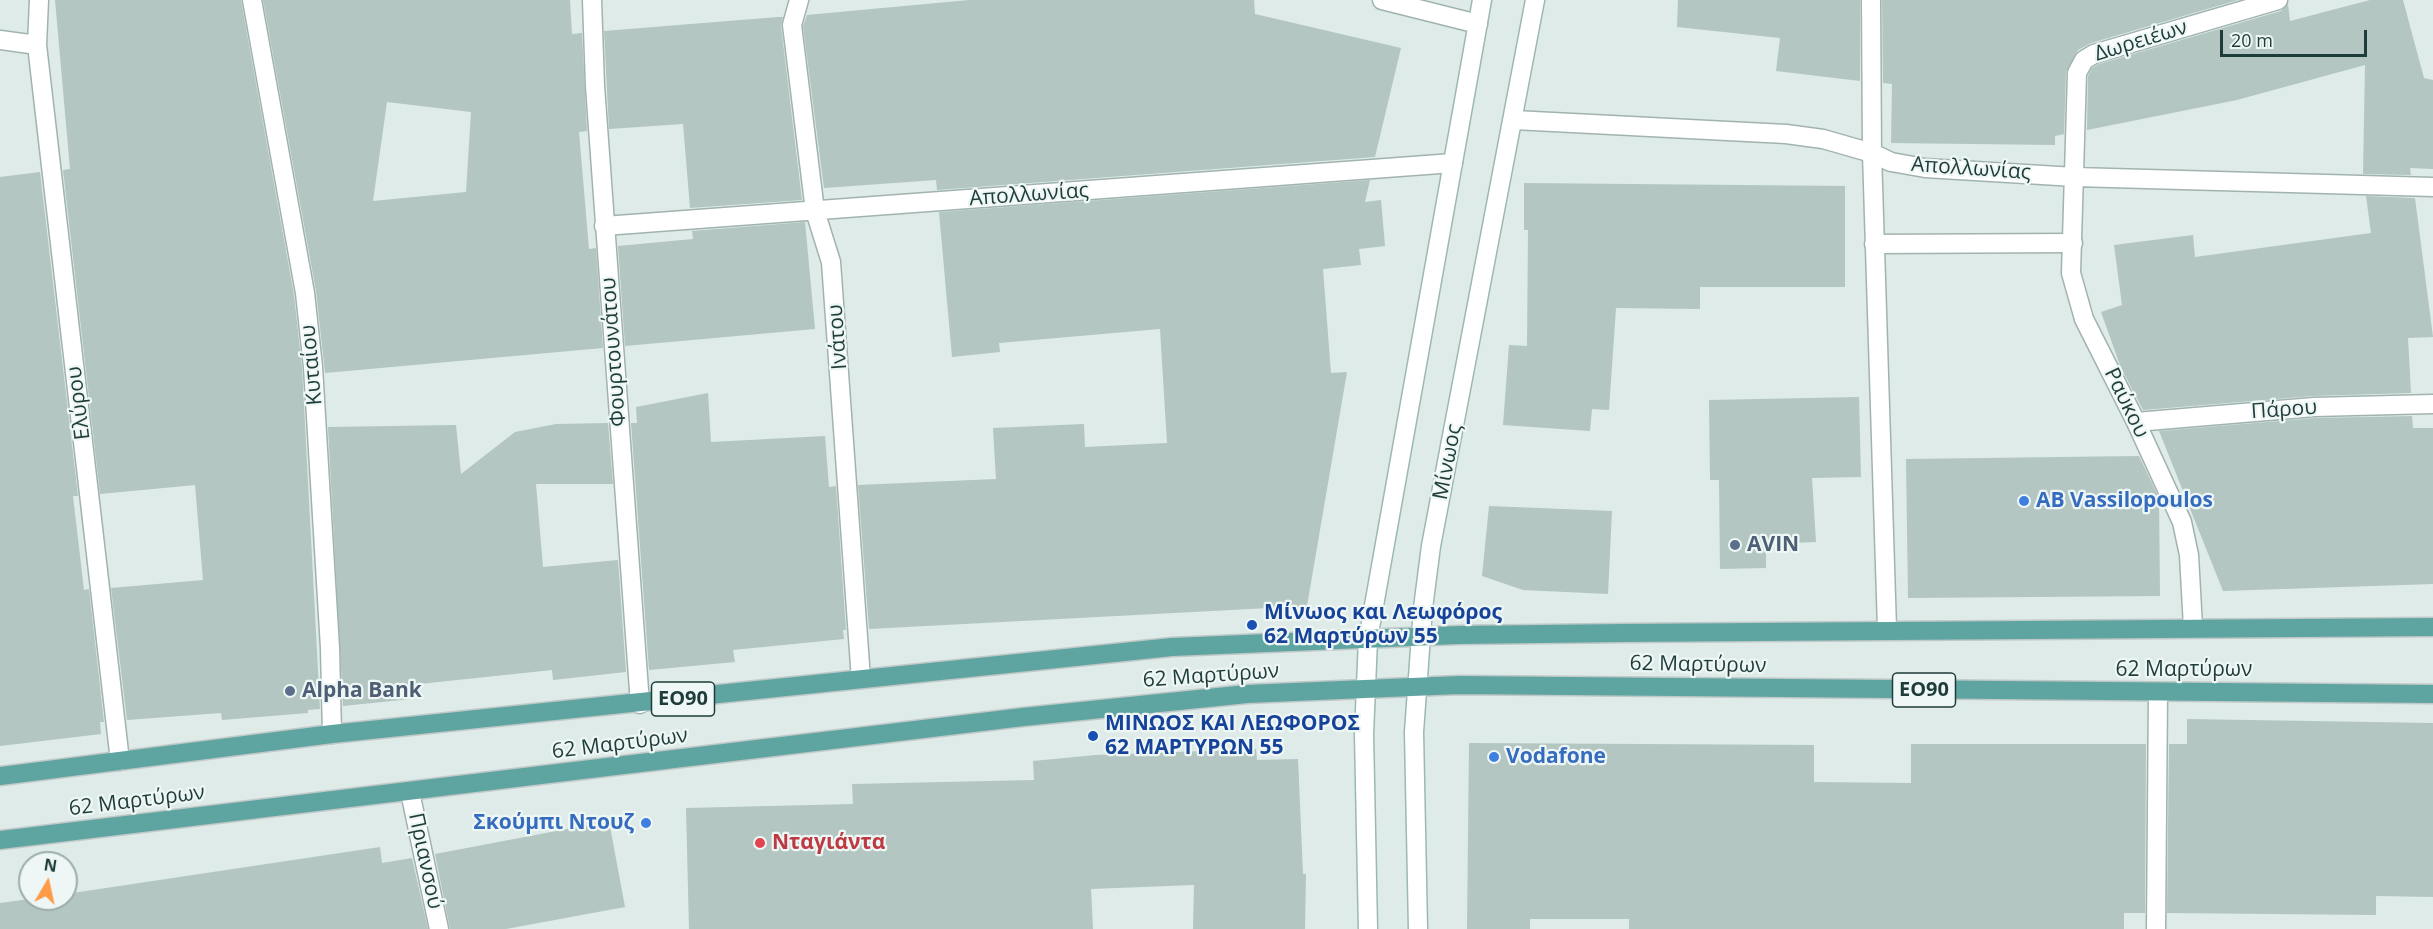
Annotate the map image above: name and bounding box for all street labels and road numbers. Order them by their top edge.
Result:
street label: Δωρειέων [2091,15,2191,67]
street label: Απολλωνίας [1910,152,2032,186]
street label: Απολλωνίας [968,178,1090,212]
street label: Φουρτουνάτου [596,276,632,428]
street label: Ινάτου [823,303,853,371]
street label: Κυταίου [296,324,328,406]
street label: Ραύκου [2098,364,2154,442]
street label: Ελύρου [62,365,96,441]
street label: Πάρου [2250,395,2318,425]
street label: Μίνωος [1428,422,1468,502]
street label: 62 Μαρτύρων [1629,651,1767,679]
street label: 62 Μαρτύρων [2116,657,2252,683]
street label: 62 Μαρτύρων [1142,659,1280,693]
road number: ΕΟ90 [1892,673,1956,707]
road number: ΕΟ90 [652,682,714,716]
street label: 62 Μαρτύρων [551,723,689,765]
street label: 62 Μαρτύρων [68,780,206,822]
street label: Πριανσού [403,811,447,911]

